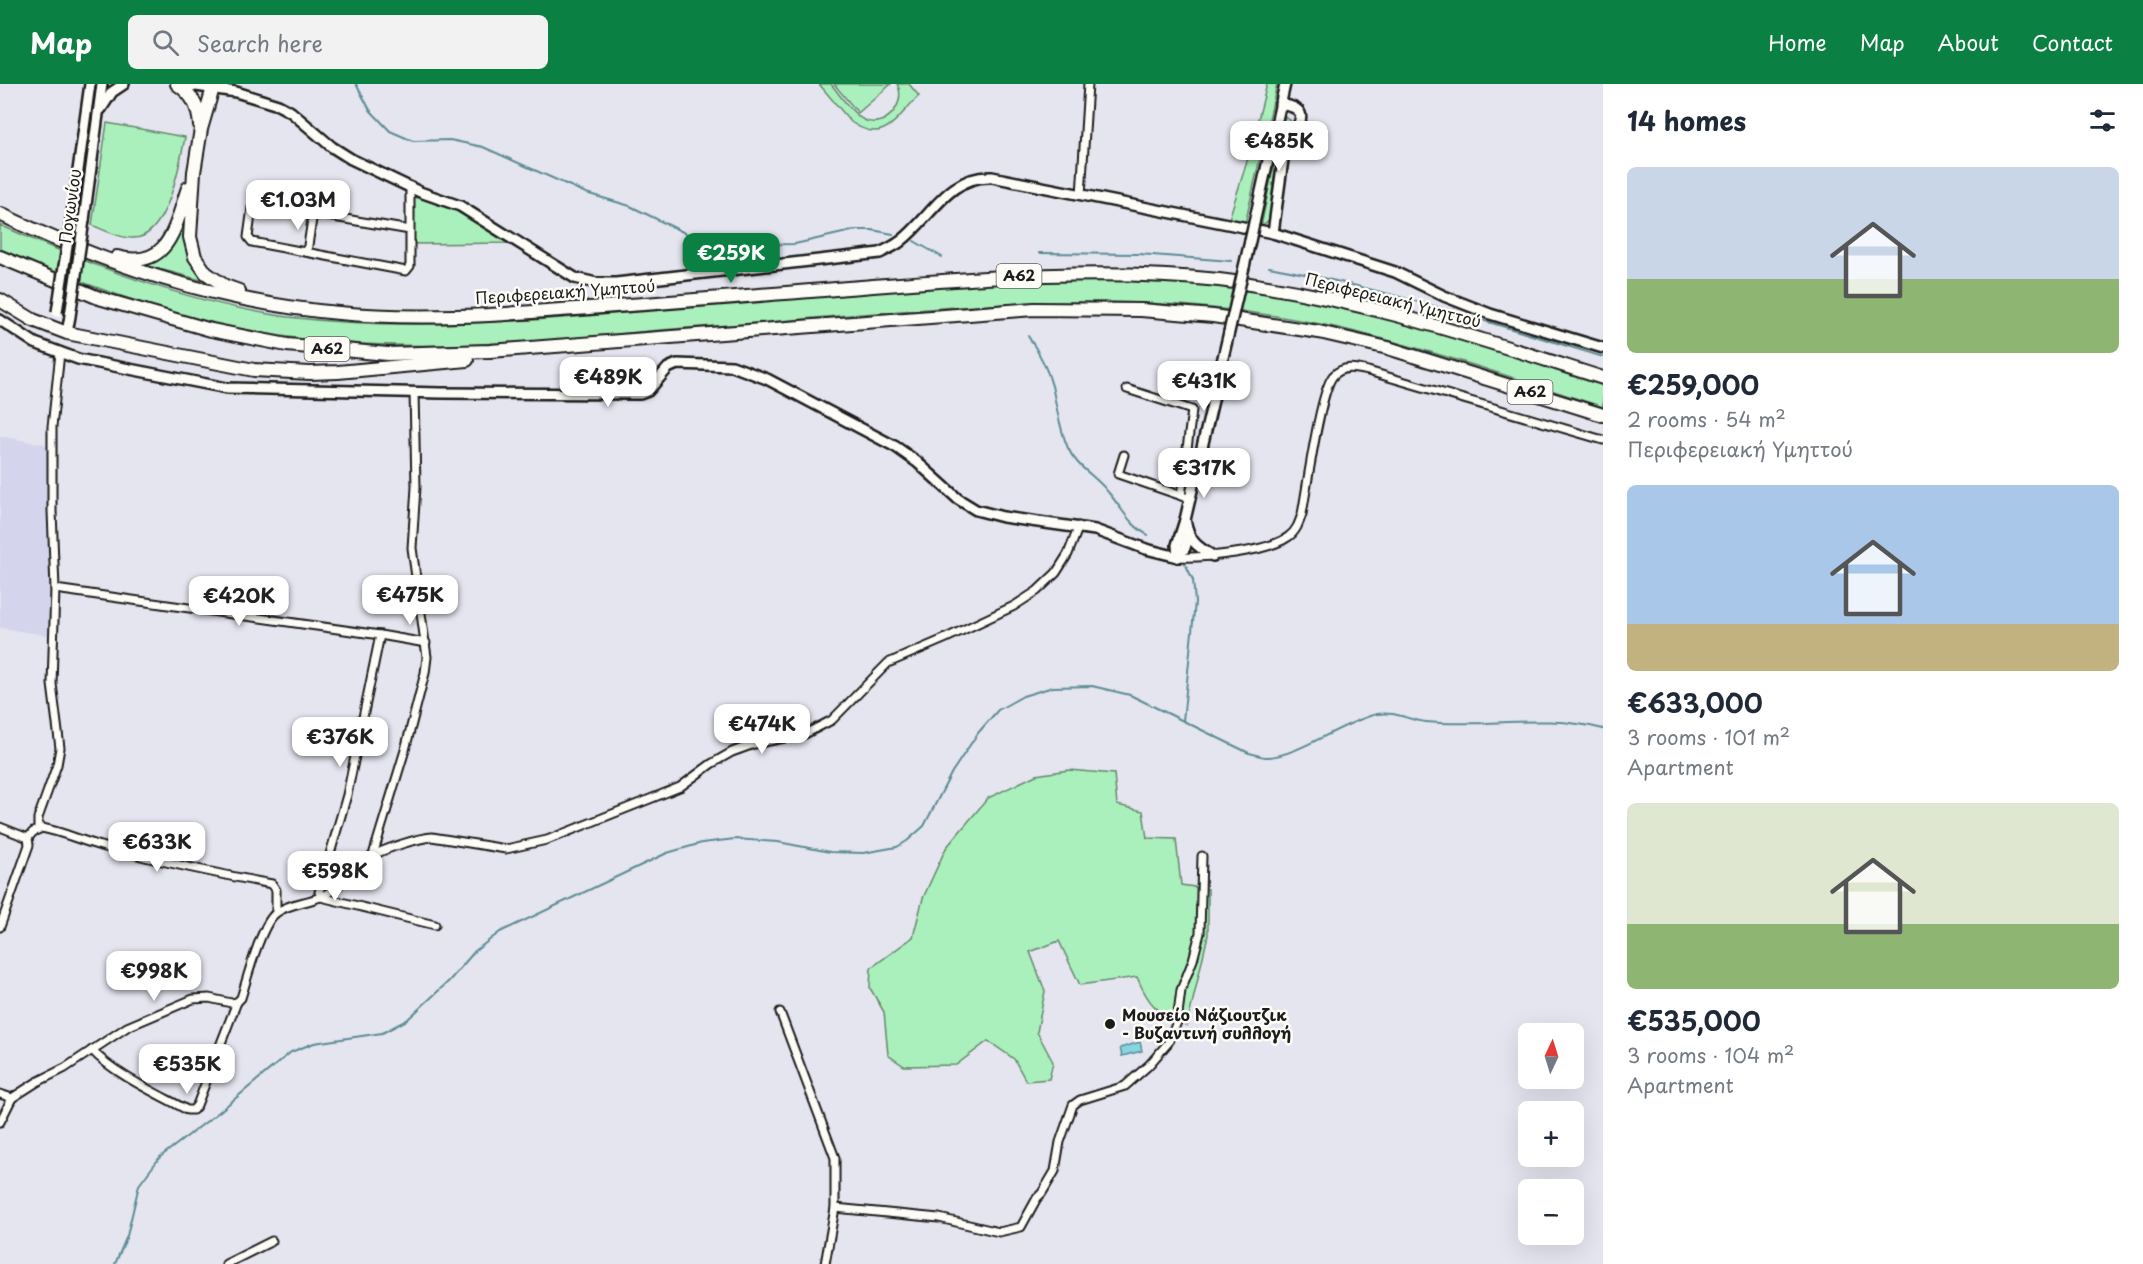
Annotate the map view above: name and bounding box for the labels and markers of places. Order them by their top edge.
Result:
pin: €485K [1237,121,1321,172]
pin: €1.03M [249,180,347,231]
pin: €259K [689,233,773,284]
pin: €489K [566,357,650,408]
pin: €431K [1162,361,1246,412]
pin: €317K [1162,448,1246,499]
pin: €475K [368,575,452,626]
pin: €420K [197,576,281,627]
pin: €474K [720,704,804,755]
pin: €376K [298,717,382,768]
pin: €633K [115,822,199,873]
pin: €598K [293,851,377,902]
pin: €998K [112,951,196,1002]
place label: Μουσείο Νάζιουτζικ - Βυζαντινή συλλογή [1122,1002,1291,1044]
marker: Μουσείο Νάζιουτζικ - Βυζαντινή συλλογή [1103,1017,1117,1031]
pin: €535K [145,1044,229,1095]

